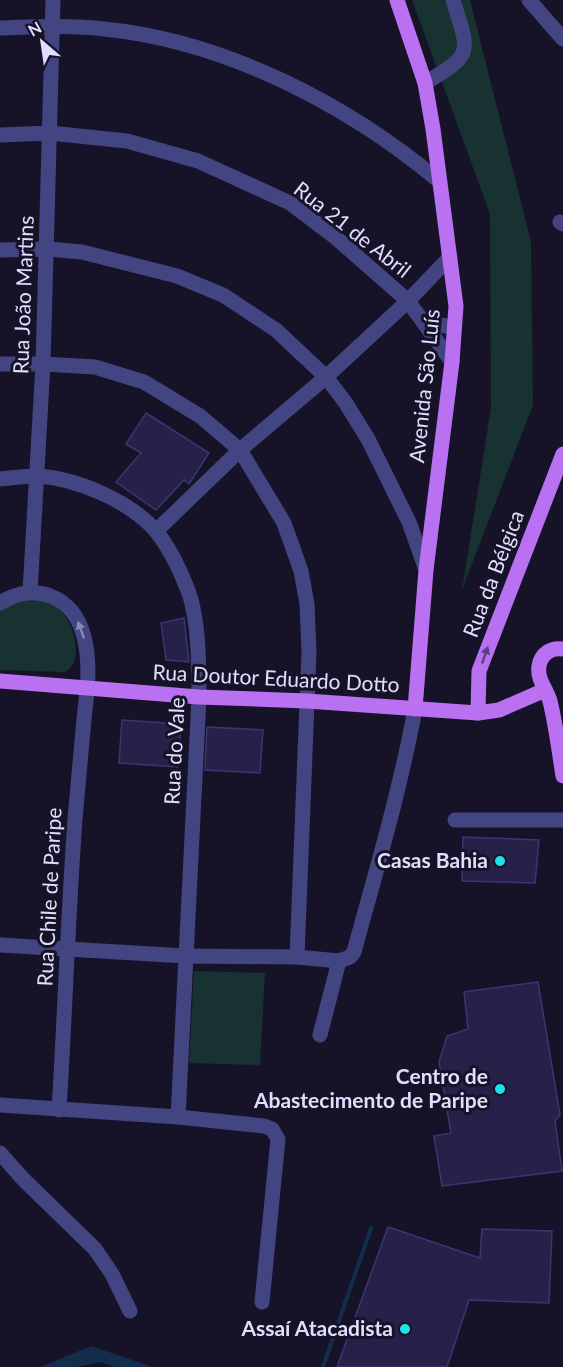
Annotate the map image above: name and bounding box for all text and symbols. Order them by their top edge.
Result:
north arrow [12,12,72,72]
text: N [24,17,44,40]
street label: Rua 21 de Abril [290,176,416,282]
street label: Rua João Martins [7,215,38,375]
street label: Avenida São Luís [403,308,444,464]
street label: Rua da Bélgica [457,507,528,640]
one-way arrow [76,621,86,639]
one-way arrow [480,646,490,664]
street label: Rua Doutor Eduardo Dotto [152,659,400,696]
street label: Rua do Vale [158,696,189,805]
street label: Rua Chile de Paripe [31,807,66,987]
place label: Casas Bahia [377,847,488,872]
marker: Casas Bahia [493,854,507,868]
place label: Centro de Abastecimento de Paripe [253,1063,488,1112]
marker: Centro de Abastecimento de Paripe [493,1082,507,1096]
place label: Assaí Atacadista [240,1315,393,1340]
marker: Assaí Atacadista [398,1322,412,1336]

